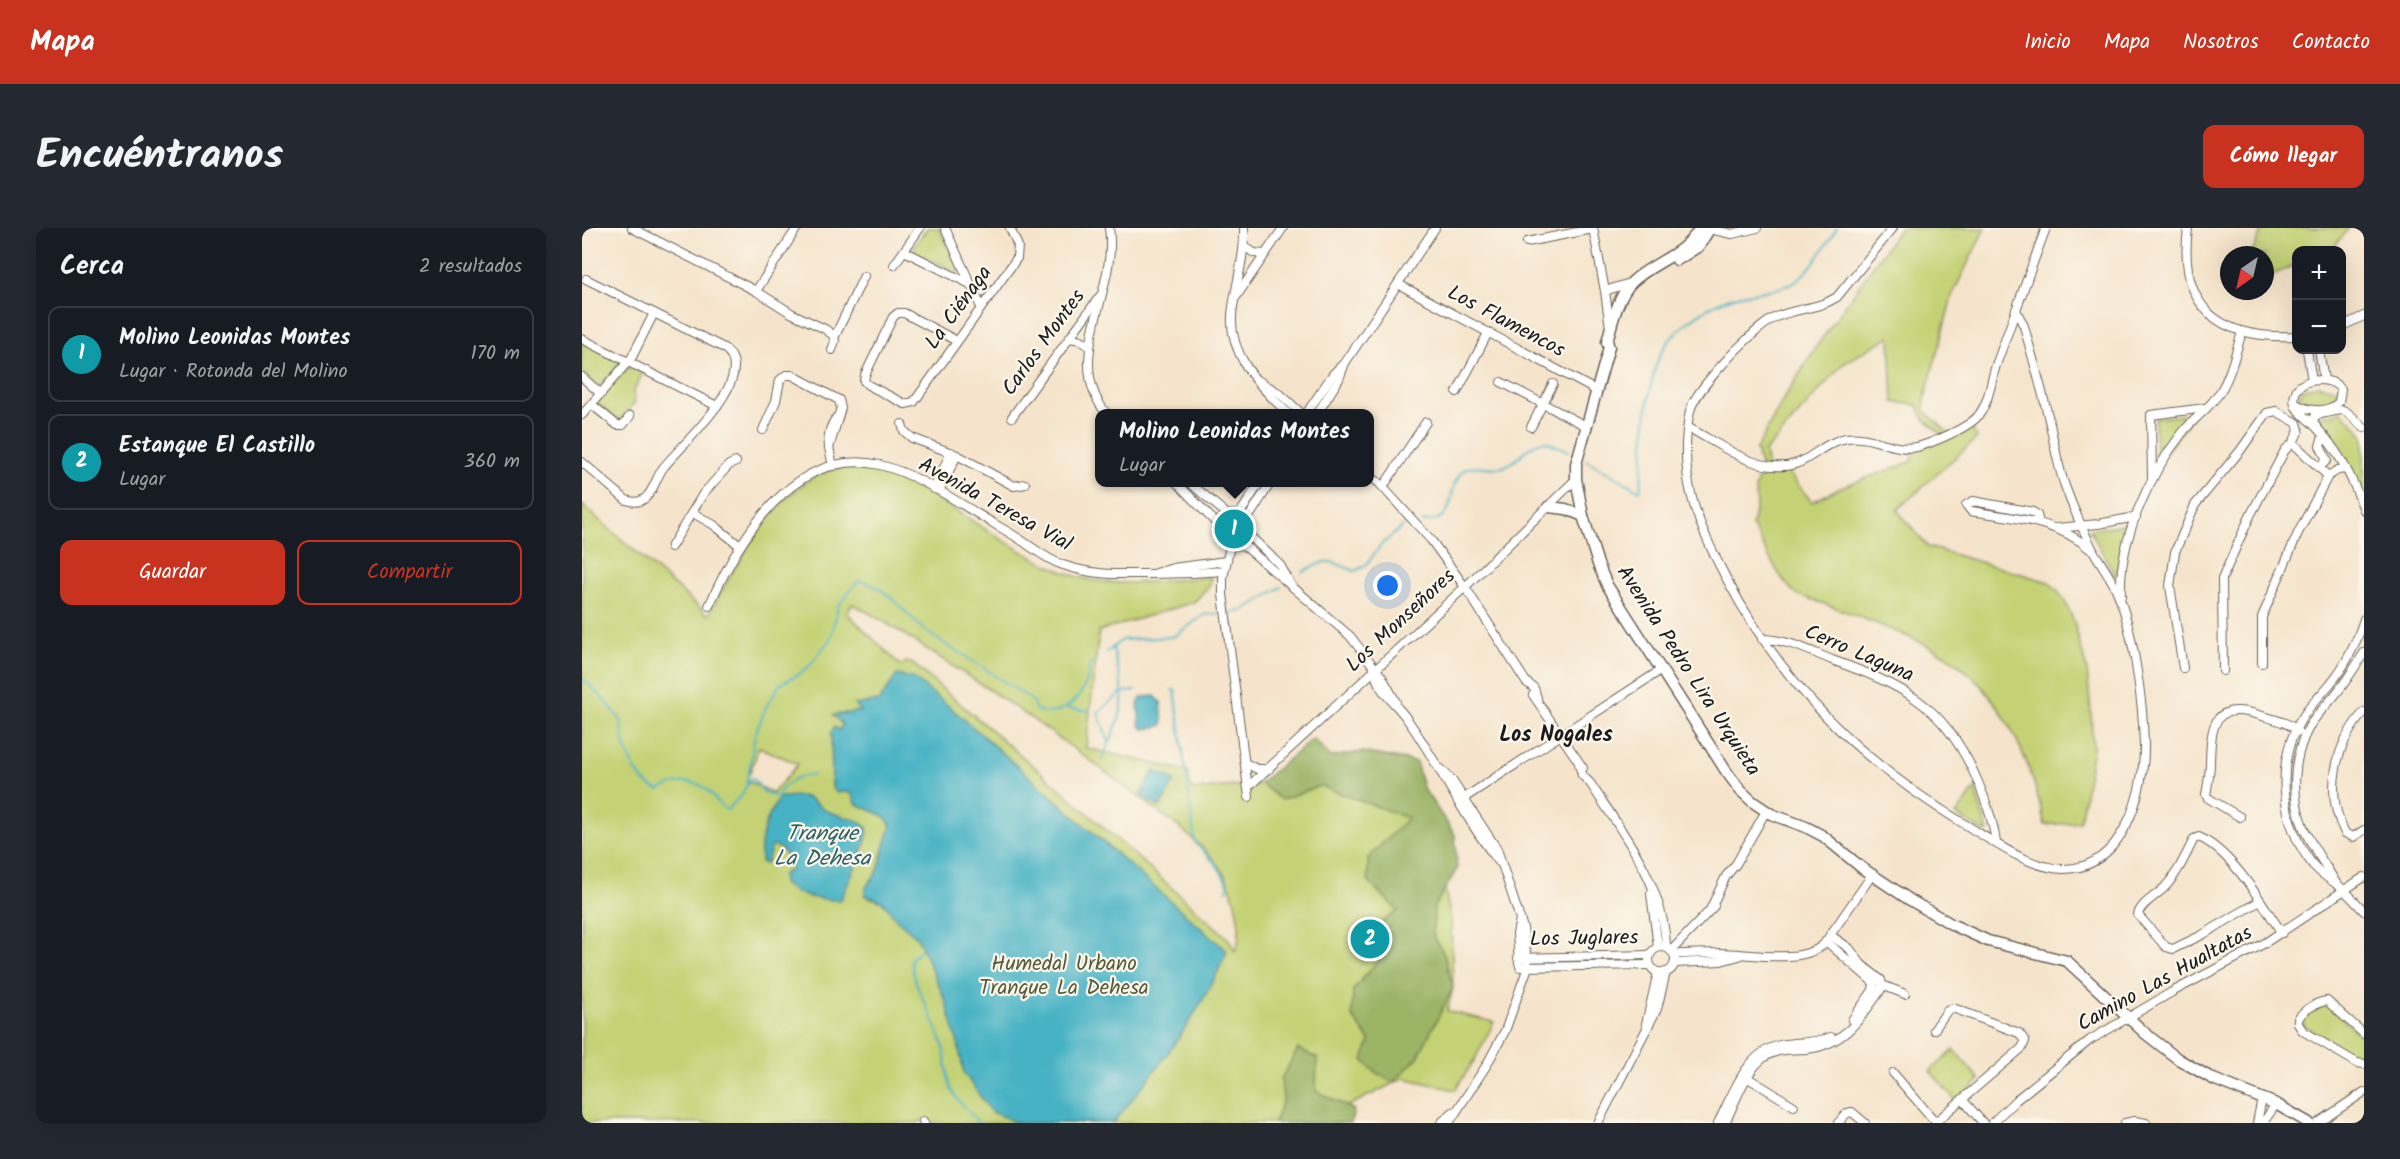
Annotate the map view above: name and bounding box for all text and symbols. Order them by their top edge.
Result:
text: Mapa [30,20,95,65]
text: Inicio [2024,26,2071,59]
text: Mapa [2104,26,2150,59]
text: Nosotros [2183,26,2259,59]
text: Contacto [2292,26,2370,59]
text: Encuéntranos [36,123,283,190]
button: Cómo llegar [2203,125,2364,188]
text: Cerca [60,246,124,288]
north arrow [2220,246,2274,300]
map controls [2292,246,2346,354]
button: + [2292,246,2346,300]
text: 2 resultados [419,251,522,283]
street label: La Ciénaga [917,259,1001,357]
street label: Los Flamencos [1441,277,1571,367]
street label: Carlos Montes [994,283,1094,403]
button: − [2292,300,2346,354]
text: Molino Leonidas Montes [119,321,350,356]
text: 1 [78,338,85,370]
text: 170 m [471,338,520,370]
text: Lugar · Rotonda del Molino [119,356,348,388]
popup [1095,409,1374,487]
text: Molino Leonidas Montes [1119,415,1350,450]
text: Estanque El Castillo [119,429,315,464]
text: 2 [76,446,87,478]
text: 360 m [464,446,520,478]
street label: Avenida Teresa Vial [912,449,1078,561]
text: Lugar [1119,450,1165,482]
text: Lugar [119,464,165,496]
pin: 1 [1214,506,1254,552]
button: Guardar [60,540,285,605]
button: Compartir [297,540,522,605]
street label: Avenida Pedro Lira Urquieta [1607,559,1769,783]
street label: Los Monseñores [1339,561,1463,681]
your location [1373,571,1402,600]
street label: Cerro Laguna [1799,616,1919,692]
district label: Los Nogales [1499,718,1613,753]
water label: Tranque La Dehesa [774,817,872,877]
pin: 2 [1350,916,1390,962]
street label: Camino Las Hualtatas [2071,917,2259,1041]
street label: Los Juglares [1529,922,1639,956]
park label: Humedal Urbano Tranque La Dehesa [979,948,1149,1005]

